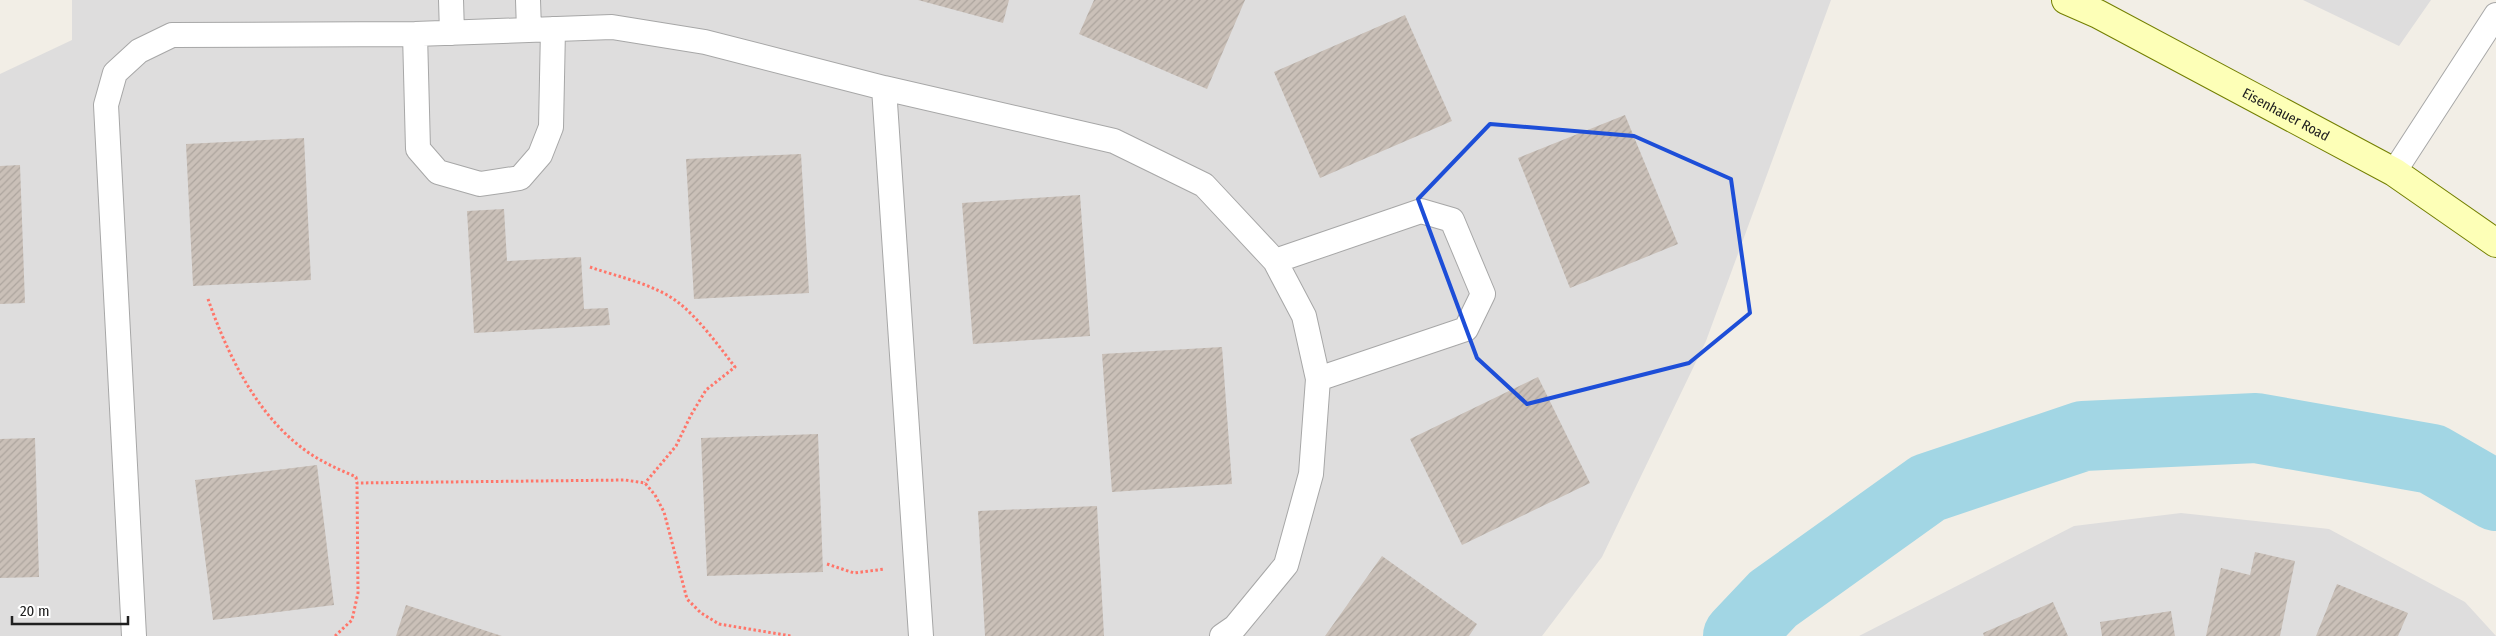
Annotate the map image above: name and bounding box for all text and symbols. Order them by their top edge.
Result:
street label: Eisenhauer Road [2239,85,2332,145]
scale bar [12,594,129,626]
text: 20 m [20,602,50,620]

